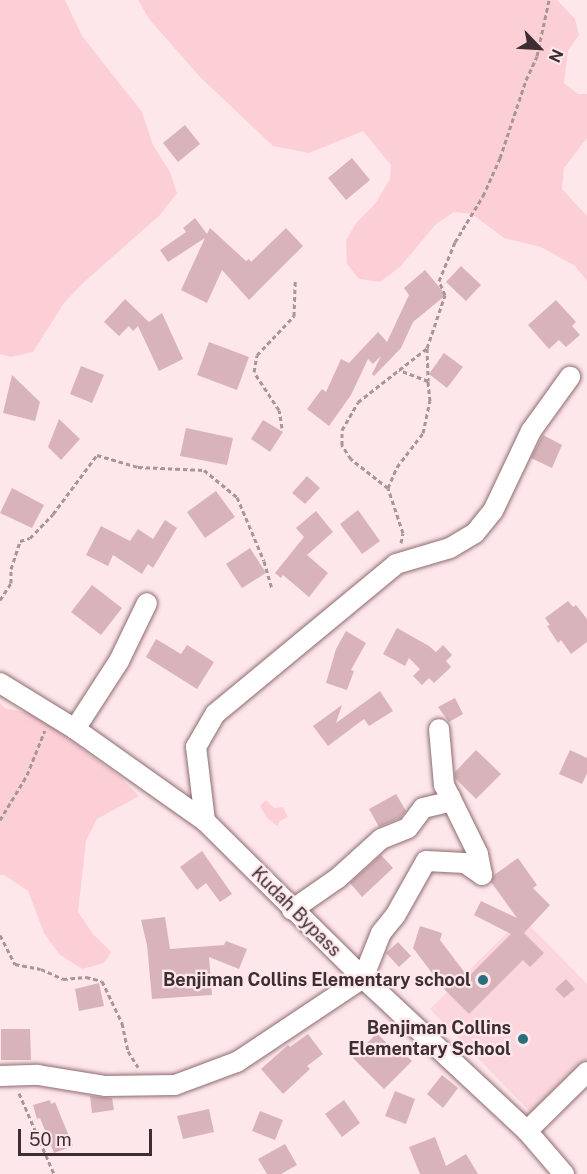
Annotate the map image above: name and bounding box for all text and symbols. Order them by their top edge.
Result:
north arrow [509,18,569,78]
text: N [545,46,567,65]
street label: Kudah Bypass [247,863,345,961]
place label: Benjiman Collins Elementary school [163,969,471,991]
marker: Benjiman Collins Elementary school [476,973,490,987]
place label: Benjiman Collins Elementary School [348,1018,511,1060]
marker: Benjiman Collins Elementary School [516,1032,530,1046]
scale bar [21,1117,154,1155]
text: 50 m [29,1129,72,1150]

